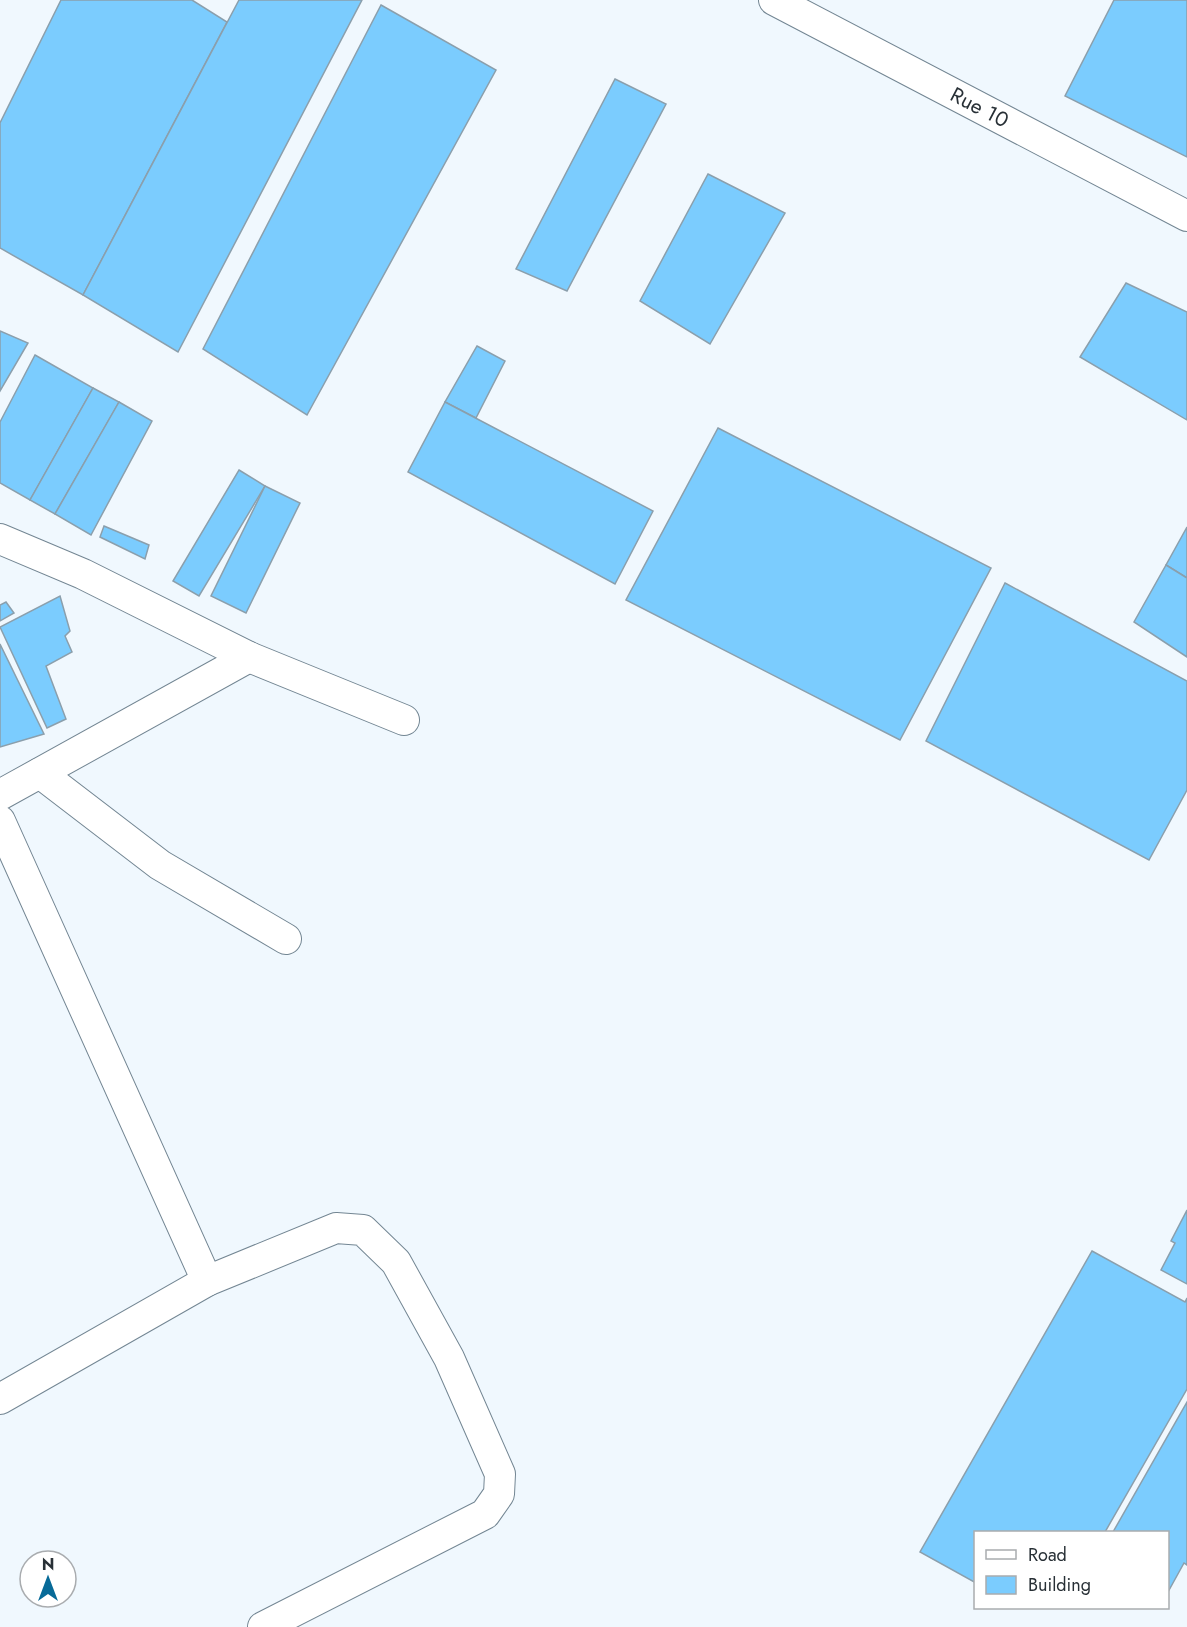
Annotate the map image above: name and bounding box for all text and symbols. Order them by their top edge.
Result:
street label: Rue 10 [945,80,1014,135]
legend [974,1531,1169,1609]
text: Road [1028,1542,1067,1568]
north arrow [18,1549,78,1609]
text: N [42,1553,54,1576]
text: Building [1028,1572,1091,1598]

